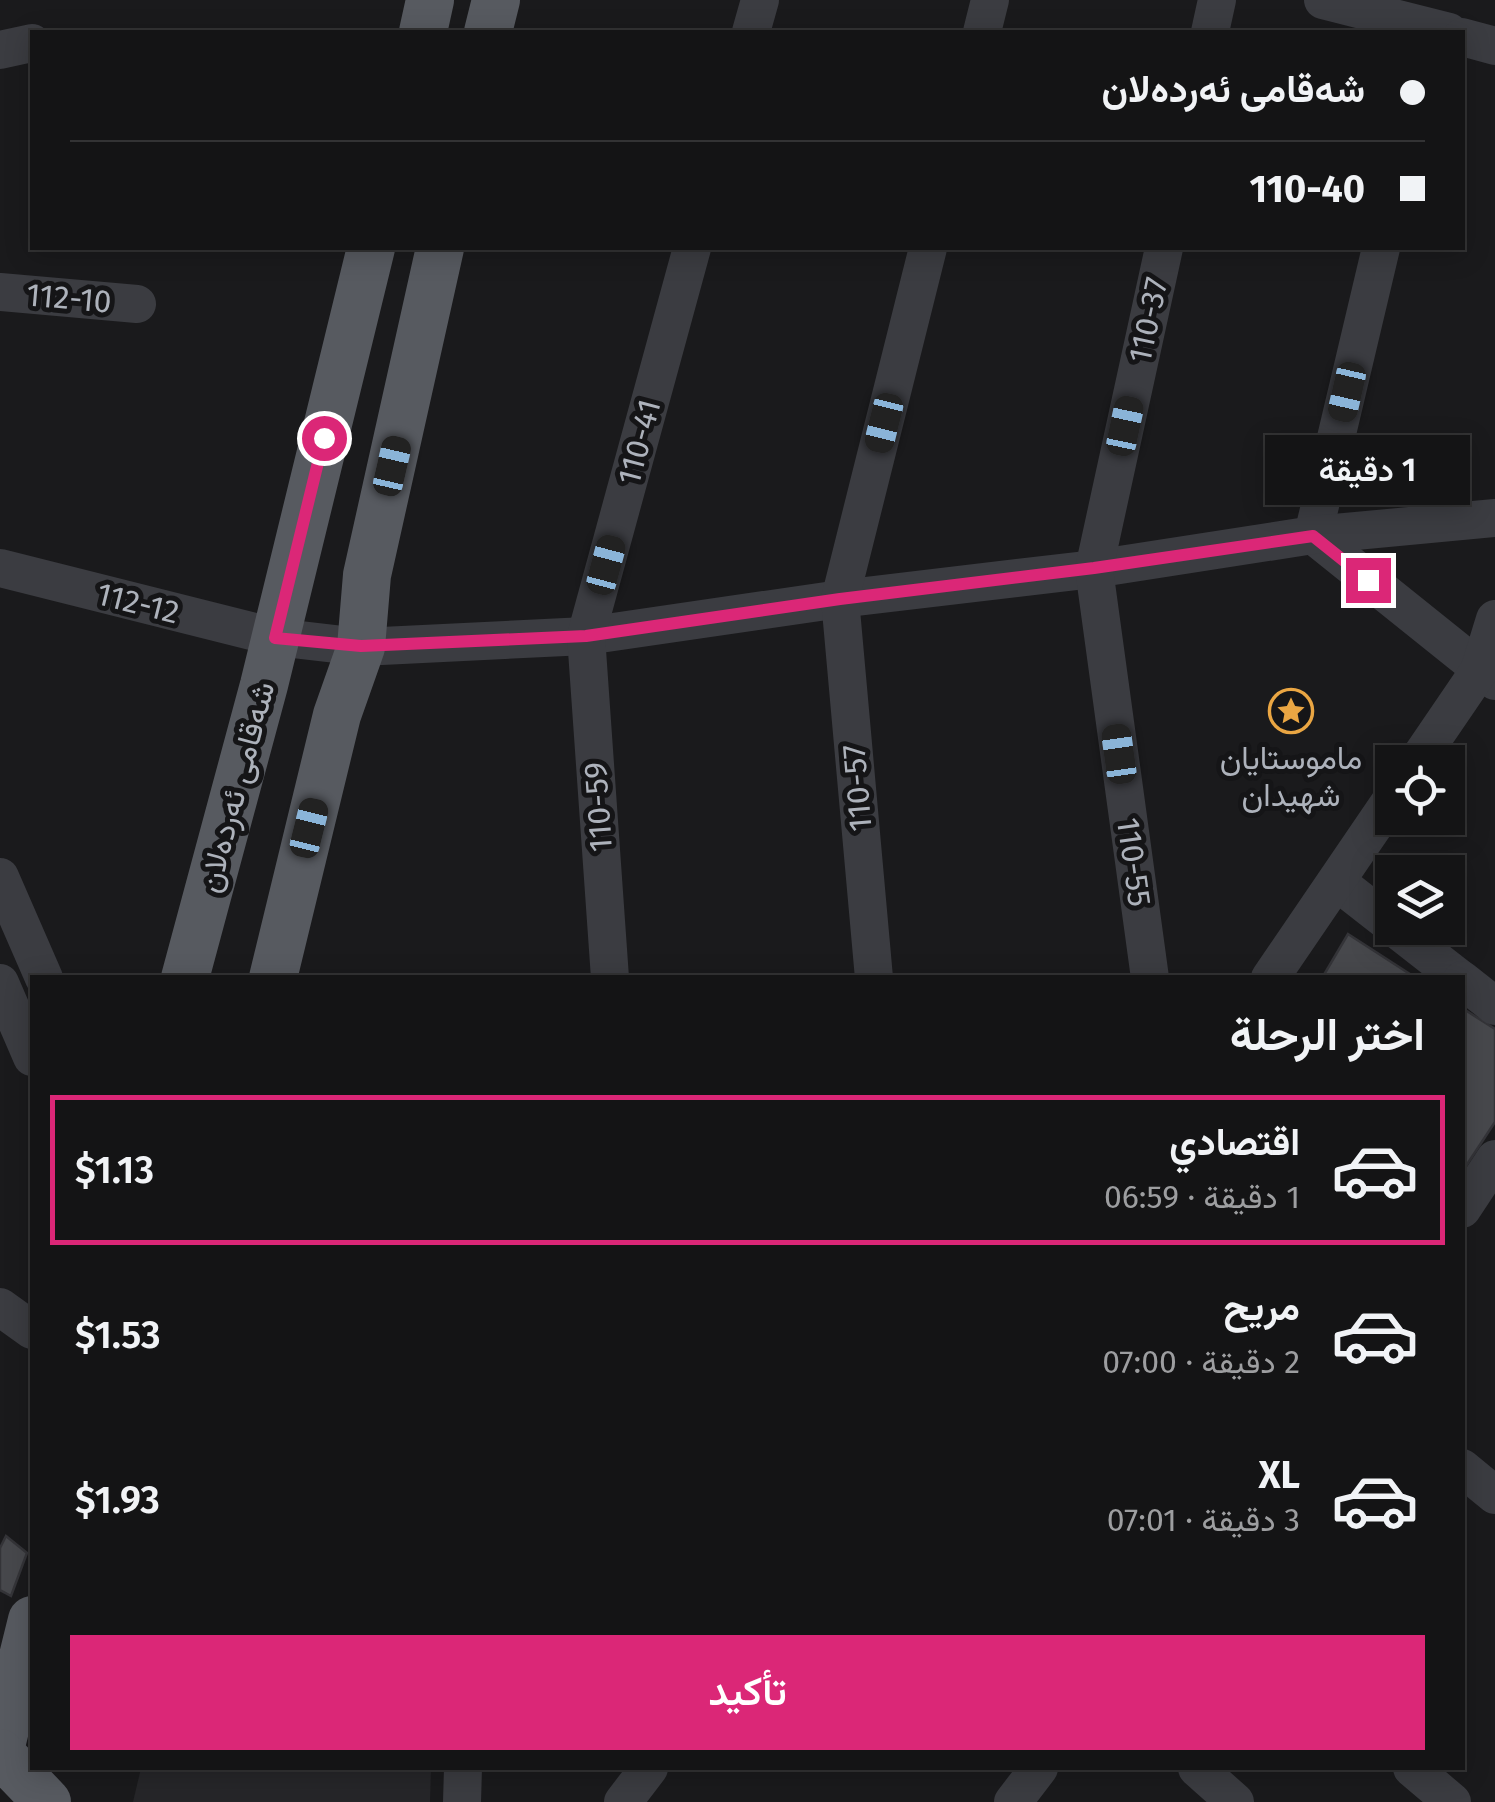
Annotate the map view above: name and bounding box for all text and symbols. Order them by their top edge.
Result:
text: شەقامی ئەردەلان [1101,66,1365,112]
text: 110-40 [1249,166,1365,212]
street label: 110-37 [1120,274,1176,366]
street label: 112-10 [25,275,113,321]
car [1326,359,1368,425]
car [862,390,906,456]
car [1104,394,1146,458]
street label: 110-41 [609,395,669,489]
route start [302,416,347,461]
car [371,433,413,499]
callout: 1 دقيقة [1266,435,1470,505]
text: 1 دقيقة [1319,451,1416,489]
car [584,532,628,598]
route end [1346,558,1391,603]
street label: 112-12 [93,574,183,632]
street label: شەقامی ئەردەلان [190,677,283,897]
place icon: ماموستايان شهيدان [1268,688,1314,734]
car [1100,722,1138,786]
place label: ماموستايان شهيدان [1220,739,1362,815]
street label: 110-57 [834,743,880,833]
map controls [1375,745,1465,945]
button: locate [1375,745,1465,835]
street label: 110-59 [576,761,620,853]
car [287,795,331,861]
street label: 110-55 [1109,815,1159,909]
button: layers [1375,855,1465,945]
text: اختر الرحلة [1230,1008,1425,1062]
text: اقتصادي [1169,1119,1300,1165]
icon: car [1330,1125,1420,1215]
text: $1.13 [75,1147,154,1193]
text: 1 دقيقة · 06:59 [1104,1178,1300,1216]
text: مريح [1224,1284,1300,1330]
icon: car [1330,1290,1420,1380]
text: $1.53 [75,1312,161,1358]
text: 2 دقيقة · 07:00 [1102,1343,1300,1381]
text: XL [1258,1452,1300,1498]
icon: car [1330,1455,1420,1545]
text: $1.93 [75,1477,160,1523]
text: 3 دقيقة · 07:01 [1107,1501,1300,1539]
button: تأكيد [70,1635,1425,1750]

